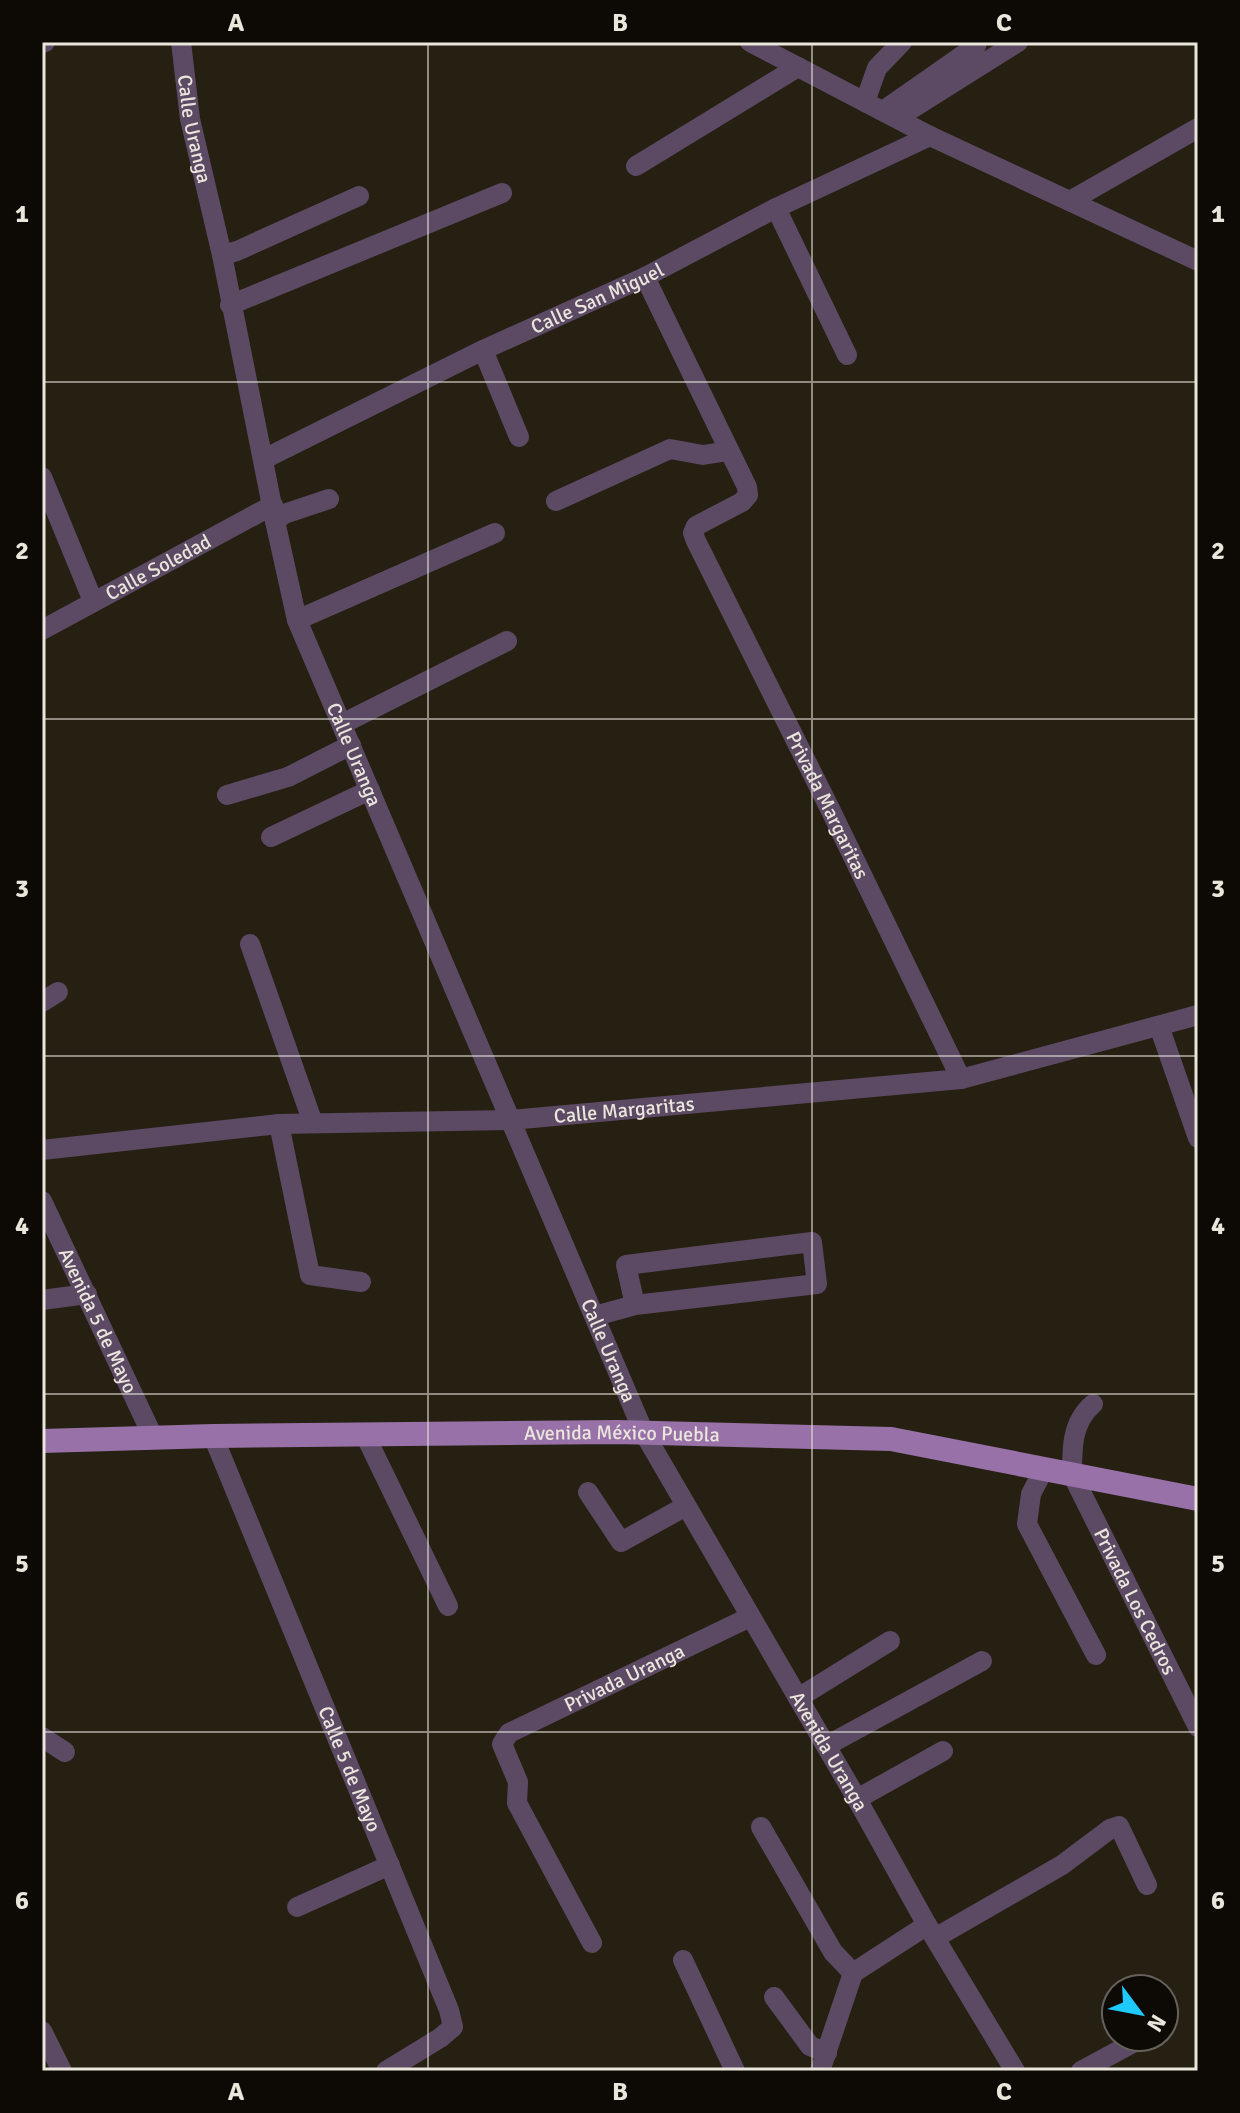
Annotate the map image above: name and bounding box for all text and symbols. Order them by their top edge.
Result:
text: A [228,7,245,39]
text: B [612,7,628,39]
text: C [996,7,1012,39]
street label: Calle Uranga [172,73,217,186]
text: 1 [15,198,29,230]
text: 1 [1211,198,1225,230]
street label: Calle San Miguel [527,257,668,340]
street label: Calle Soledad [101,529,215,606]
text: 2 [15,535,29,567]
text: 2 [1211,535,1225,567]
street label: Calle Uranga [321,699,387,810]
street label: Privada Margaritas [780,727,874,884]
text: 3 [15,873,29,905]
text: 3 [1211,873,1225,905]
street label: Calle Margaritas [553,1091,696,1129]
text: 4 [15,1210,29,1242]
text: 4 [1211,1210,1225,1242]
street label: Avenida 5 de Mayo [53,1244,143,1397]
street label: Calle Uranga [575,1295,641,1406]
street label: Avenida México Puebla [524,1420,720,1448]
street label: Privada Los Cedros [1088,1524,1182,1679]
text: 5 [15,1548,29,1580]
text: 5 [1211,1548,1225,1580]
street label: Privada Uranga [560,1638,689,1718]
street label: Avenida Uranga [784,1687,873,1816]
street label: Calle 5 de Mayo [312,1703,386,1836]
text: 6 [15,1885,29,1917]
text: 6 [1211,1885,1225,1917]
north arrow [1100,1973,1180,2053]
text: N [1141,2010,1172,2037]
text: A [228,2076,245,2108]
text: B [612,2076,628,2108]
text: C [996,2076,1012,2108]

